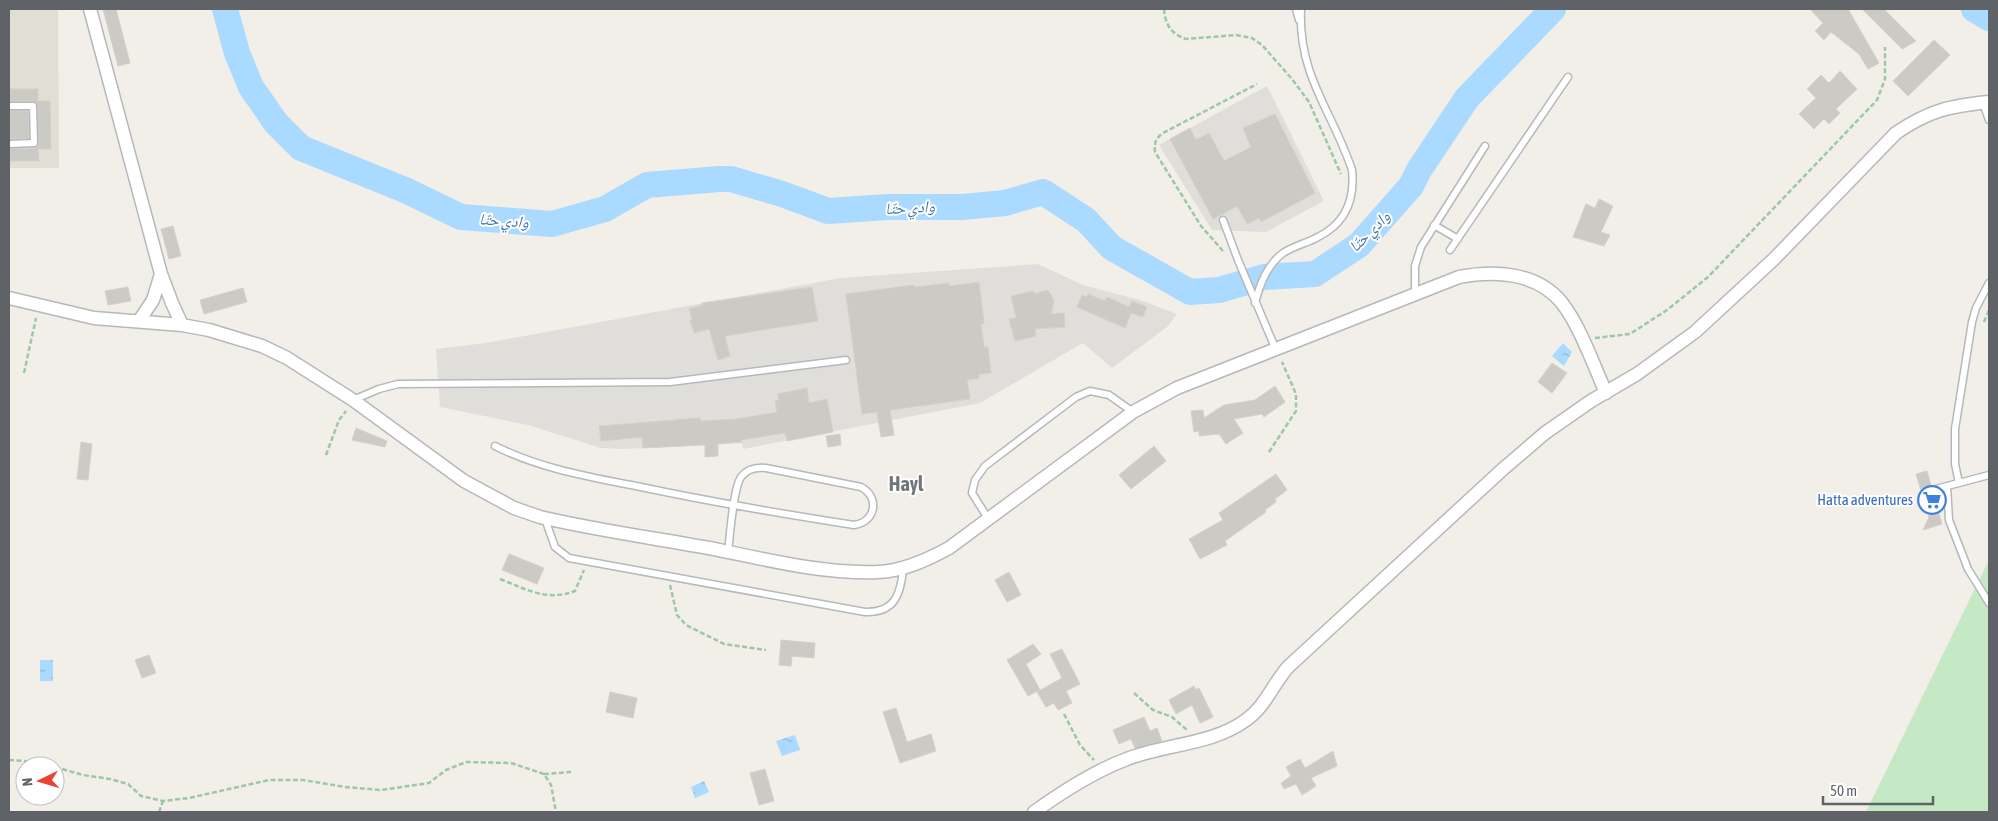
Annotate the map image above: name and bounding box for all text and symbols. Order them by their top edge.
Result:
water label: وادي حتّا [885,197,936,221]
water label: وادي حتّا [1345,207,1396,258]
water label: وادي حتّا [478,209,530,235]
district label: Hayl [889,472,924,495]
supermarket icon: Hatta adventures [1917,485,1947,515]
place label: Hatta adventures [1817,491,1913,508]
north arrow [15,756,65,806]
scale bar [1823,774,1933,806]
text: N [19,777,35,787]
text: 50 m [1830,782,1857,799]

